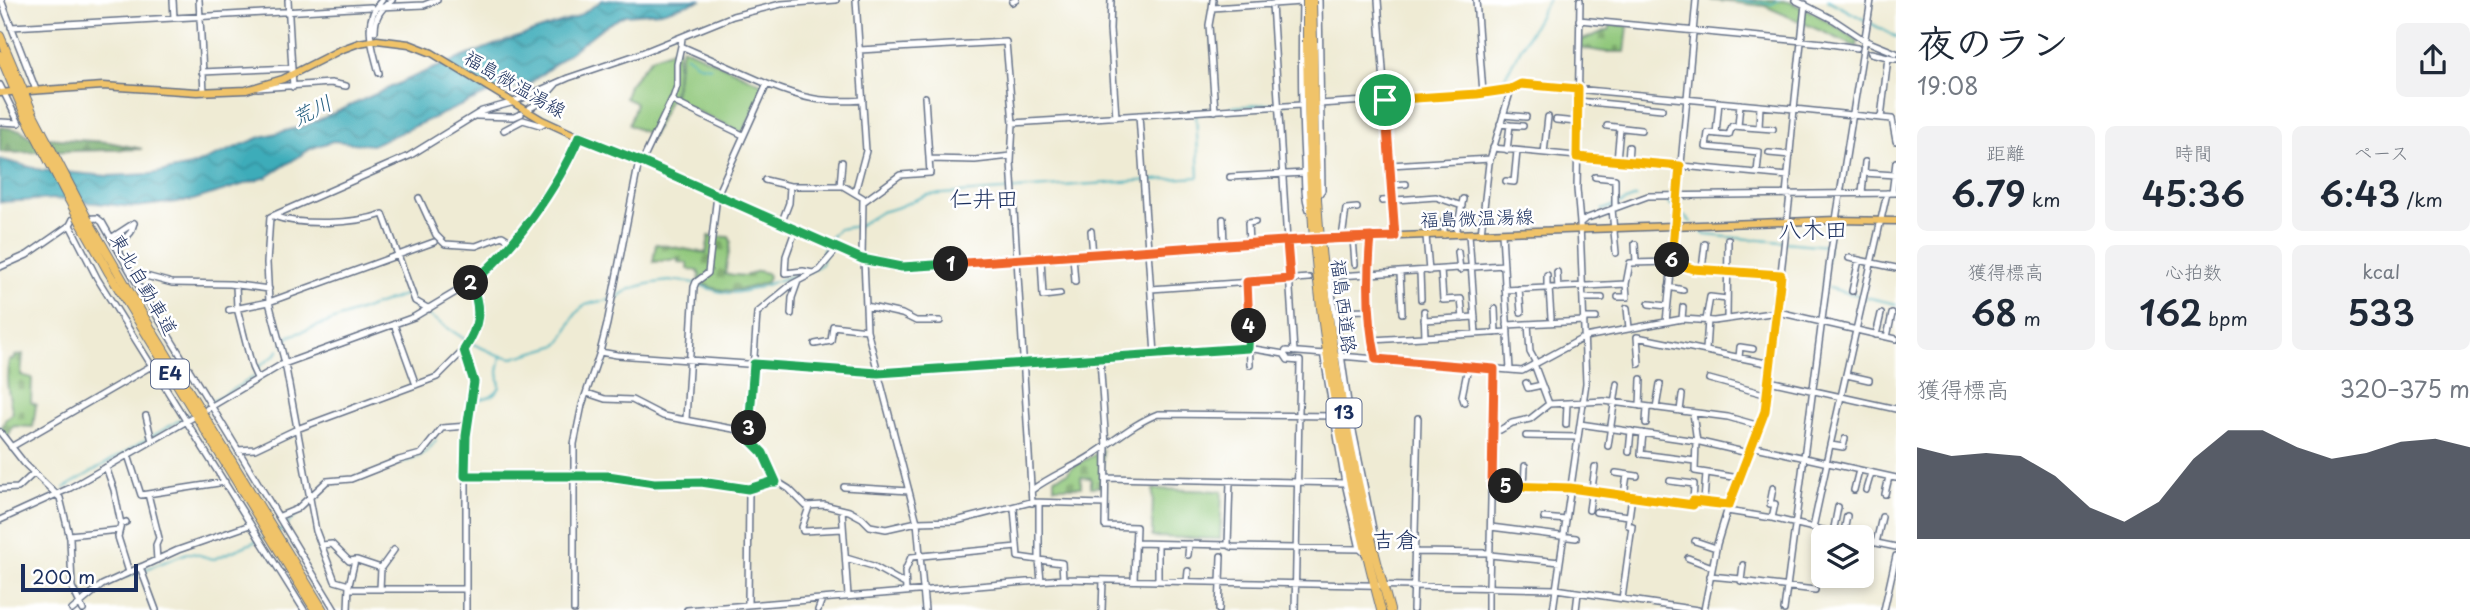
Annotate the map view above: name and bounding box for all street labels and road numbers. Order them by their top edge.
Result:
street label: 福島微温湯線 [459,43,572,124]
street label: 福島微温湯線 [1420,201,1534,233]
street label: 東北自動車道 [104,227,185,340]
street label: 福島西道路 [1325,257,1365,355]
road number: E4 [151,360,189,388]
road number: 13 [1326,398,1362,428]

